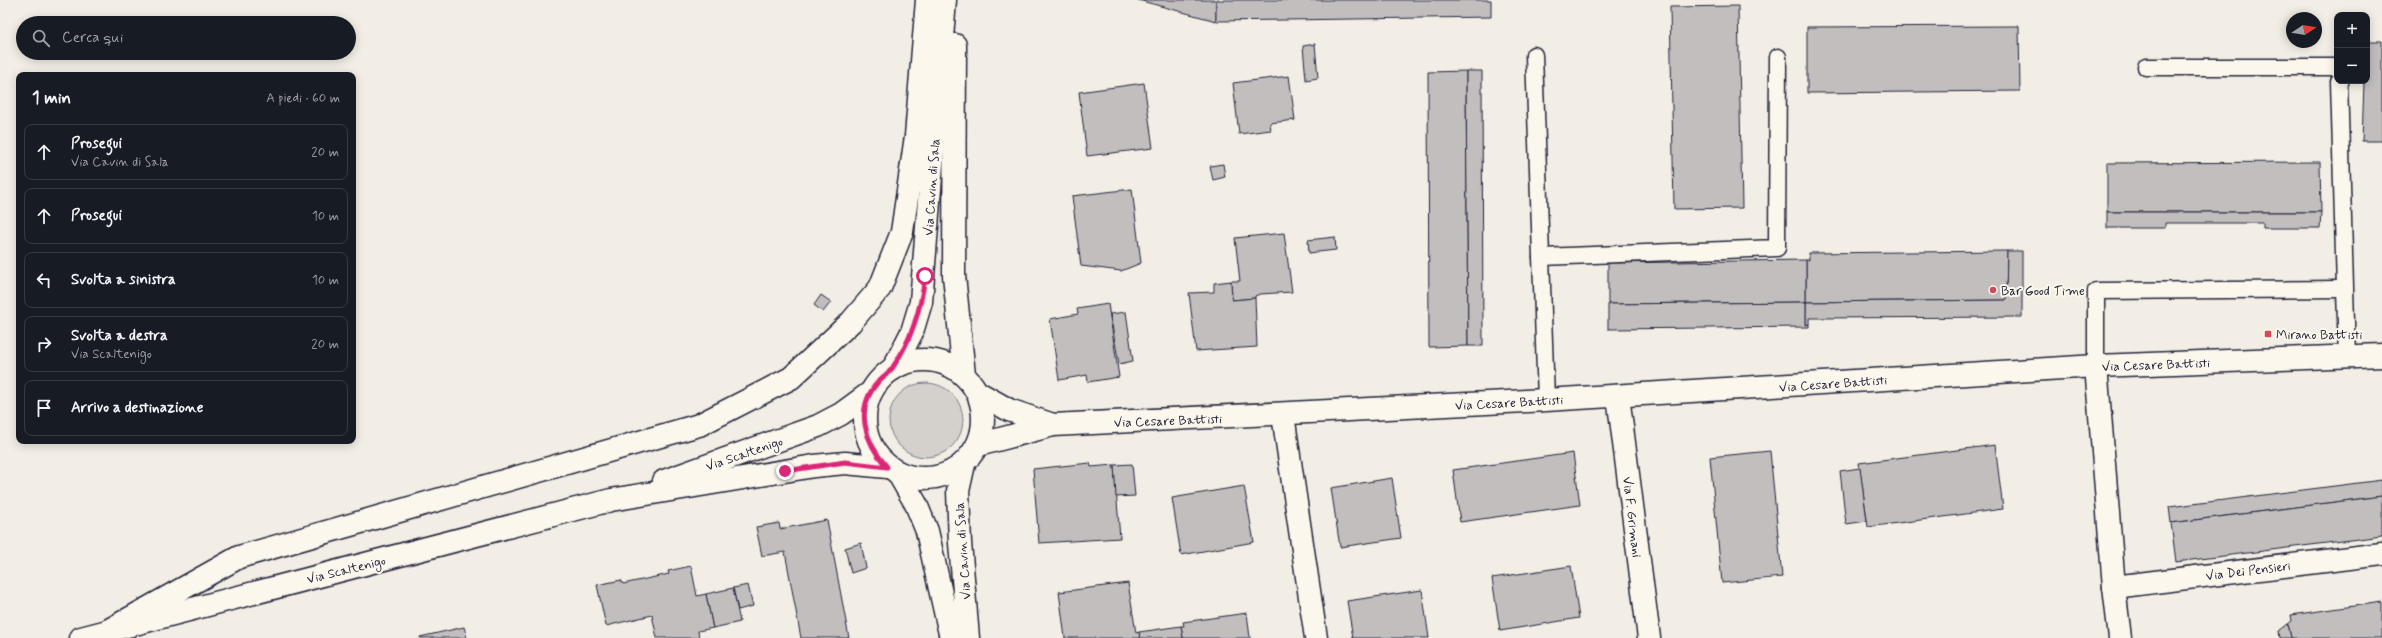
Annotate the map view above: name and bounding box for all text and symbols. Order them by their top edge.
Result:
north arrow [2286,12,2322,48]
map controls [2334,12,2370,84]
button: + [2334,12,2370,48]
search box [16,16,356,60]
icon: search [30,27,52,49]
text: Cerca qui [62,28,123,48]
button: − [2334,48,2370,84]
text: 1 min [32,87,71,109]
text: A piedi · 60 m [266,90,340,107]
text: Prosegui [71,134,122,154]
street label: Via Cavin di Sala [921,138,944,236]
icon: ahead [33,141,55,163]
text: 20 m [311,144,339,161]
text: Via Cavin di Sala [71,154,168,171]
icon: ahead [33,205,55,227]
text: Prosegui [71,206,122,226]
text: 10 m [312,208,339,225]
route start [916,267,934,285]
icon: left [33,269,55,291]
text: Svolta a sinistra [71,270,176,290]
text: 10 m [312,272,339,289]
place label: Bar Good Time [2001,283,2085,300]
marker: Bar Good Time [1988,285,1998,295]
text: Svolta a destra [71,326,168,346]
place label: Mirano Battisti [2276,327,2363,344]
marker: Mirano Battisti [2263,329,2273,339]
icon: right [33,333,55,355]
text: 20 m [311,336,339,353]
text: Via Scaltenigo [71,346,152,363]
street label: Via Cesare Battisti [2102,355,2210,376]
street label: Via Cesare Battisti [1779,372,1888,397]
street label: Via Cesare Battisti [1455,392,1564,415]
icon: arrive [33,397,55,419]
text: Arrivo a destinazione [71,398,204,418]
street label: Via Cesare Battisti [1114,411,1222,432]
street label: Via Scaltenigo [704,433,786,477]
route end [776,462,794,480]
street label: Via F. Grimani [1618,476,1645,559]
street label: Via Cavin di Sala [952,501,975,600]
street label: Via Scaltenigo [305,552,388,589]
street label: Via Dei Pensieri [2205,558,2292,585]

